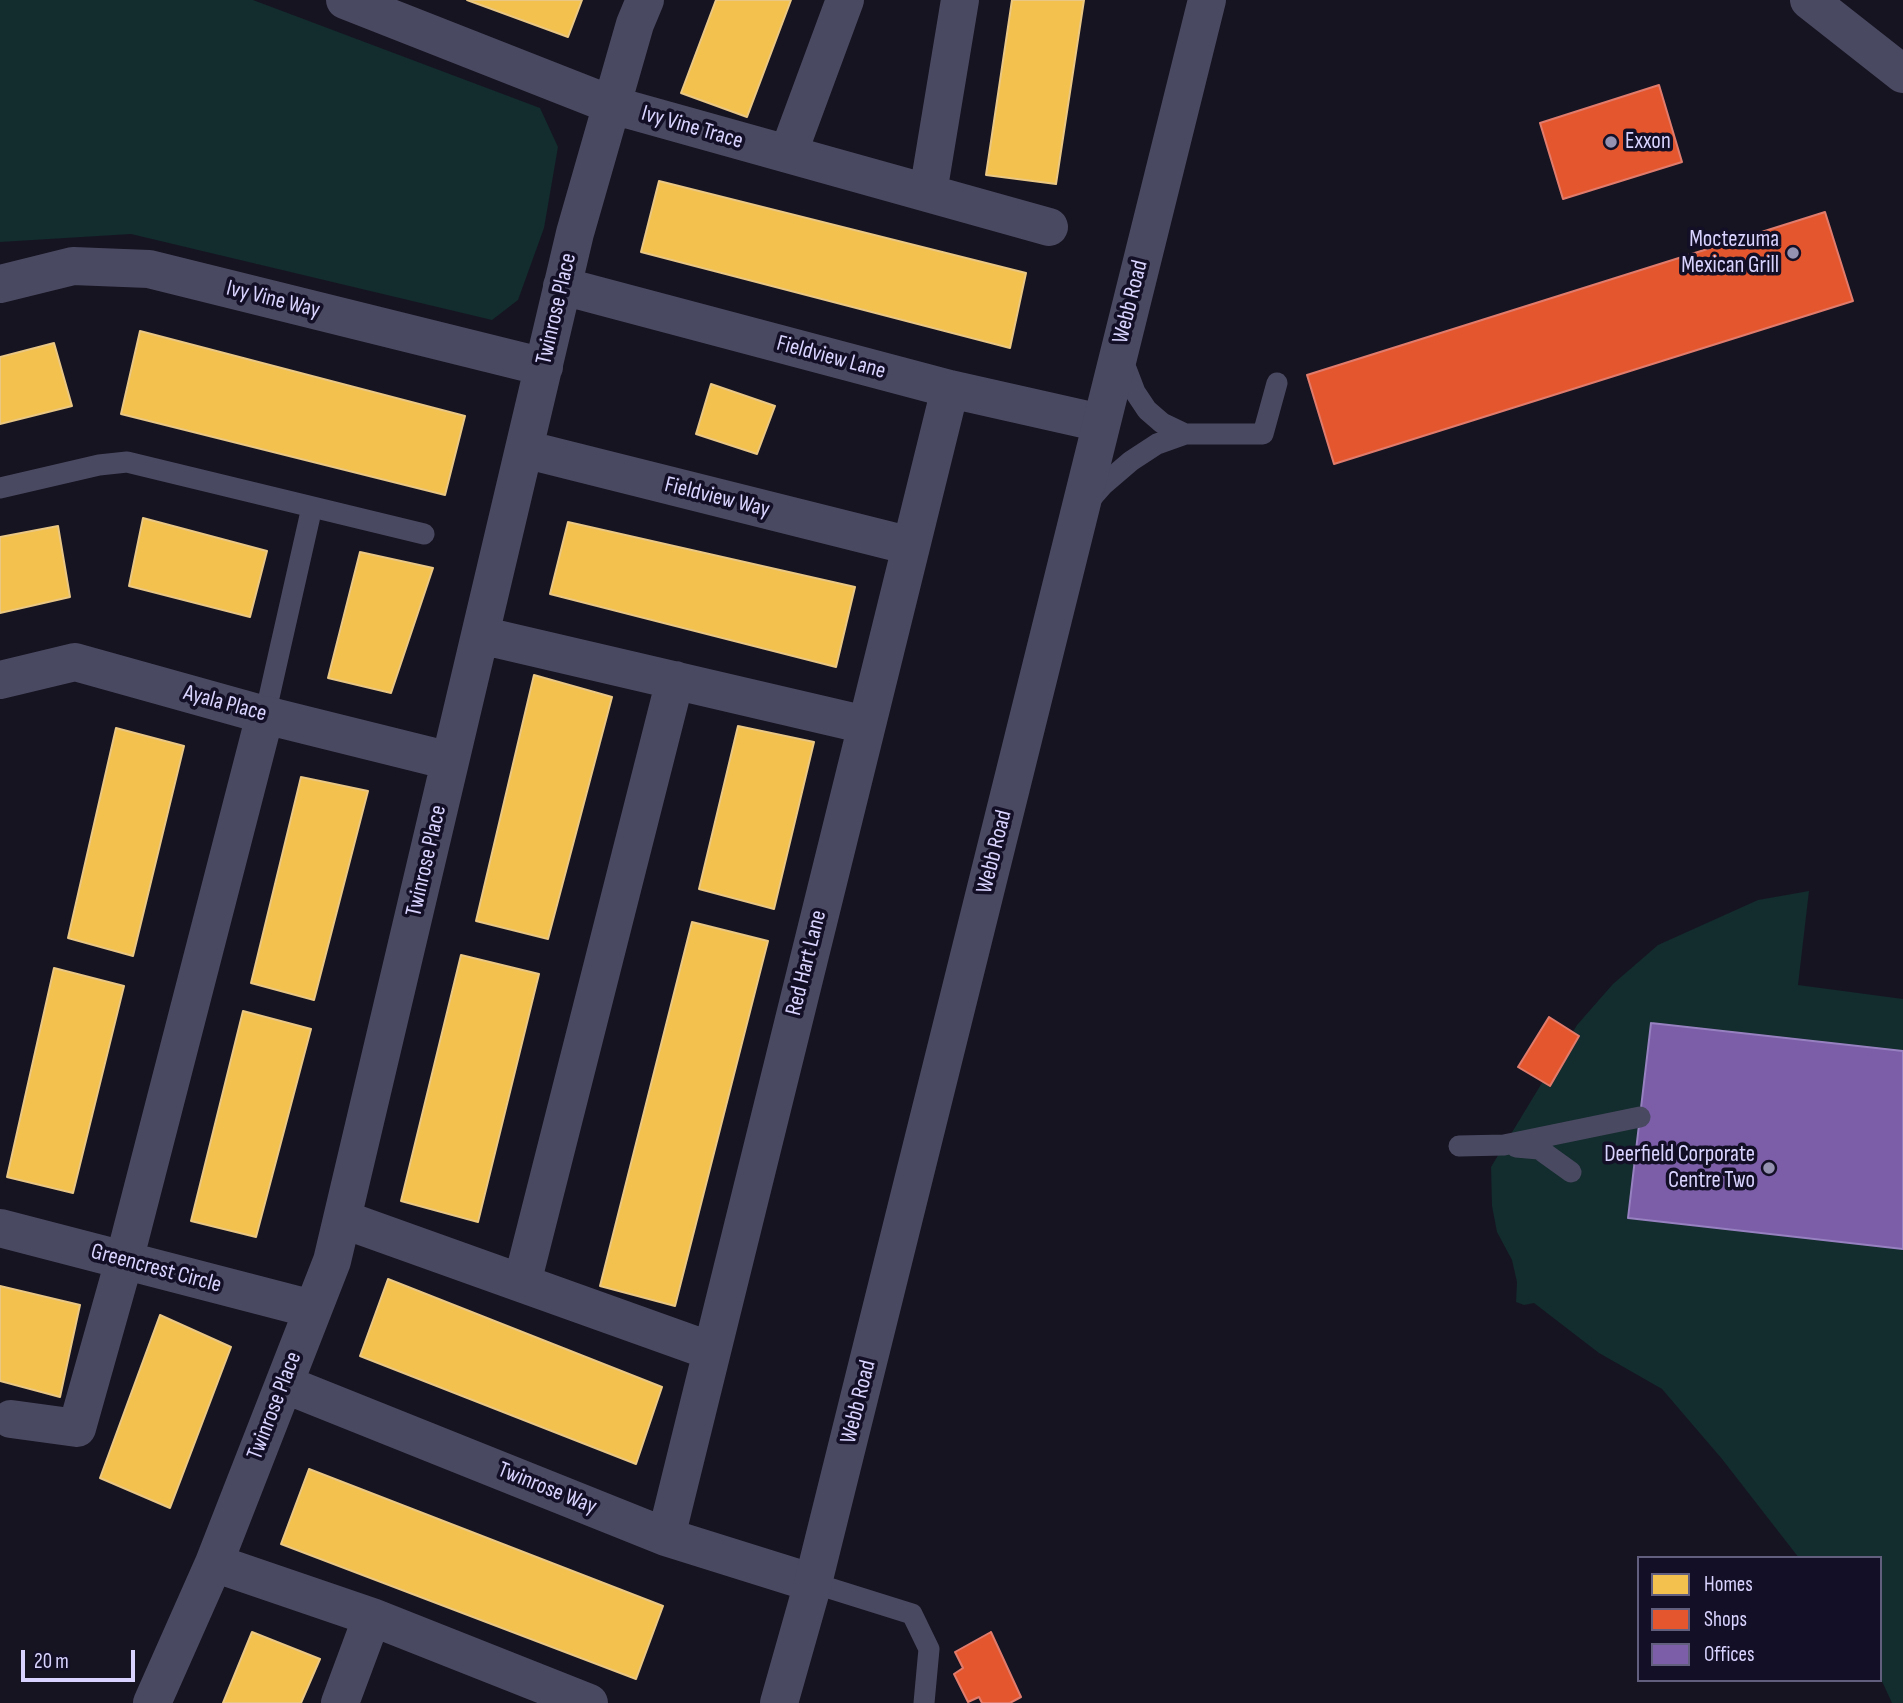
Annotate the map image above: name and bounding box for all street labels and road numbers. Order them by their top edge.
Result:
street label: Ivy Vine Trace [638,100,746,156]
street label: Twinrose Place [531,251,583,367]
street label: Webb Road [1107,257,1155,347]
street label: Ivy Vine Way [223,275,323,325]
street label: Fieldview Lane [773,330,889,386]
street label: Fieldview Way [662,472,772,524]
street label: Ayala Place [180,680,270,728]
street label: Twinrose Place [401,803,453,919]
street label: Webb Road [971,807,1019,897]
street label: Red Hart Lane [781,908,833,1018]
street label: Greencrest Circle [88,1238,224,1300]
street label: Twinrose Place [242,1348,308,1464]
street label: Webb Road [835,1357,883,1447]
street label: Twinrose Way [494,1457,600,1521]

